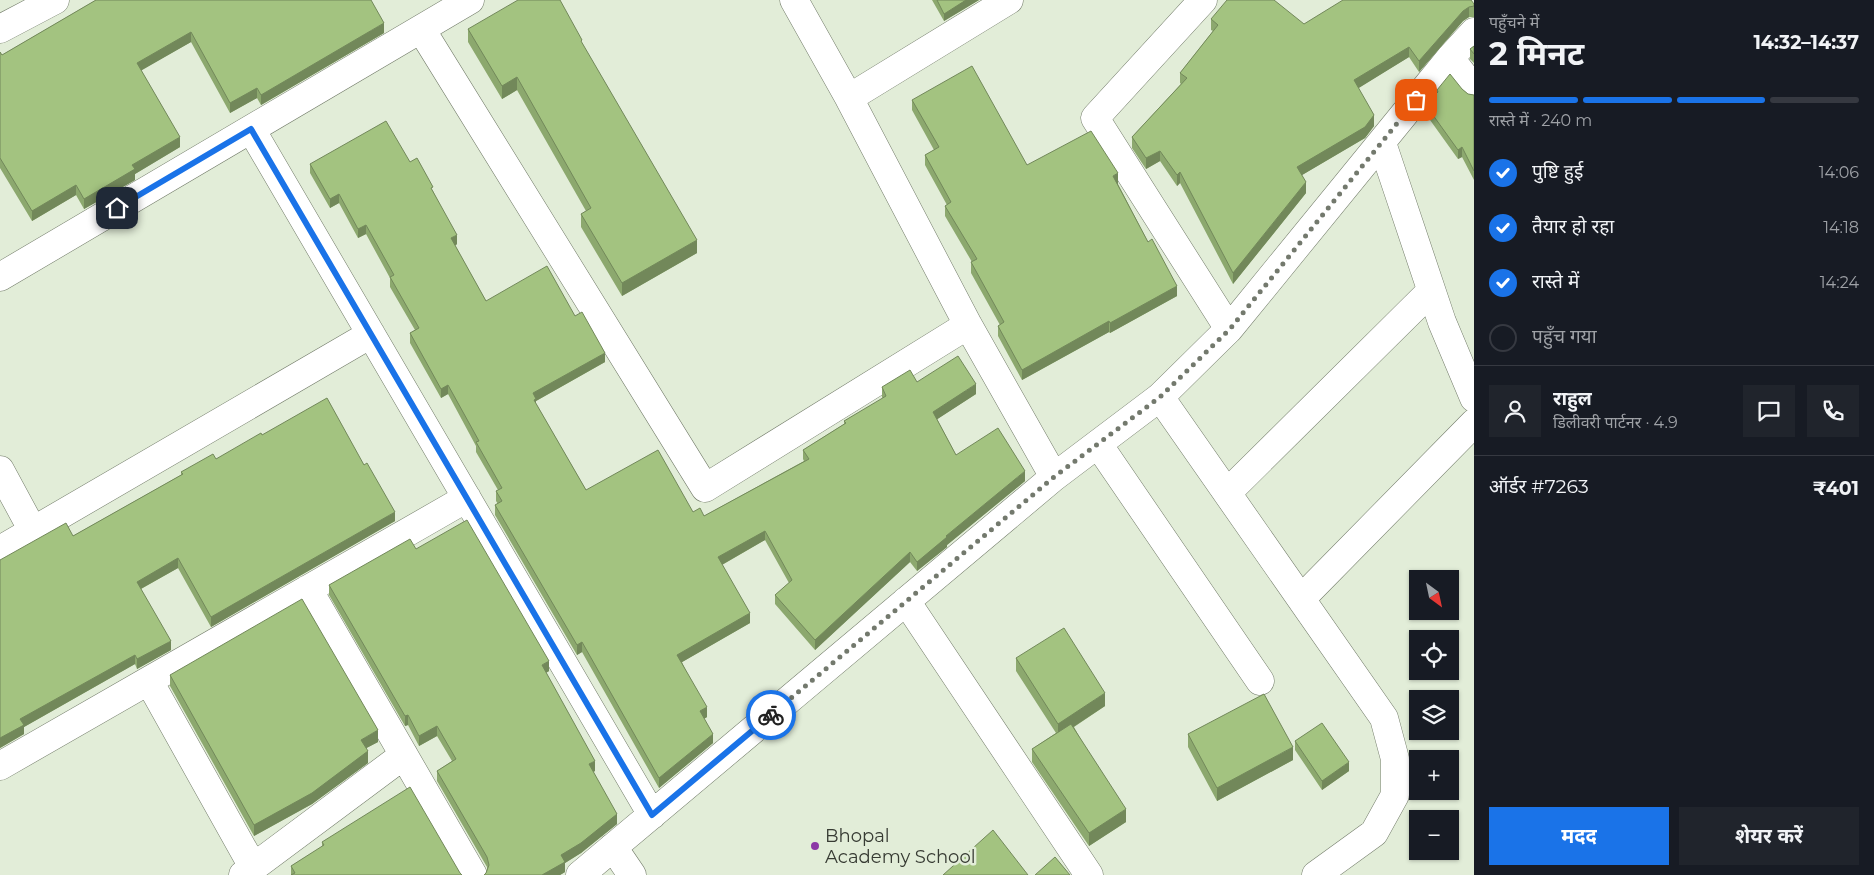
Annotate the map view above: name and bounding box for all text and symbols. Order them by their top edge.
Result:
text: पहुँचने में [1489,13,1539,32]
text: 14:32–14:37 [1753,31,1859,54]
text: 2 मिनट [1489,34,1584,73]
pin [1395,79,1437,121]
icon: bag [1402,86,1430,114]
text: रास्ते में · 240 m [1489,111,1592,130]
icon: check [1489,159,1517,187]
text: पुष्टि हुई [1532,160,1583,183]
text: 14:06 [1819,163,1859,182]
pin [96,187,138,229]
icon: home [103,194,131,222]
icon: check [1489,214,1517,242]
text: तैयार हो रहा [1532,215,1614,238]
text: 14:18 [1823,218,1859,237]
icon: check [1489,269,1517,297]
text: रास्ते में [1532,270,1579,293]
text: 14:24 [1820,273,1859,292]
text: पहुँच गया [1532,325,1597,348]
button: person [1489,385,1541,437]
button: chat [1743,385,1795,437]
button: phone [1807,385,1859,437]
text: राहुल [1553,387,1592,410]
text: डिलीवरी पार्टनर · 4.9 [1553,413,1678,432]
text: ऑर्डर #7263 [1489,475,1589,498]
text: ₹401 [1813,477,1859,500]
north arrow [1409,570,1459,620]
map controls [1409,570,1459,860]
button: locate [1409,630,1459,680]
courier [746,690,796,740]
button: layers [1409,690,1459,740]
icon: bike [757,701,785,729]
button: + [1409,750,1459,800]
button: मदद [1489,807,1669,865]
button: शेयर करें [1679,807,1859,865]
button: − [1409,810,1459,860]
place label: Bhopal Academy School [825,825,976,868]
marker: Bhopal Academy School [809,840,821,852]

